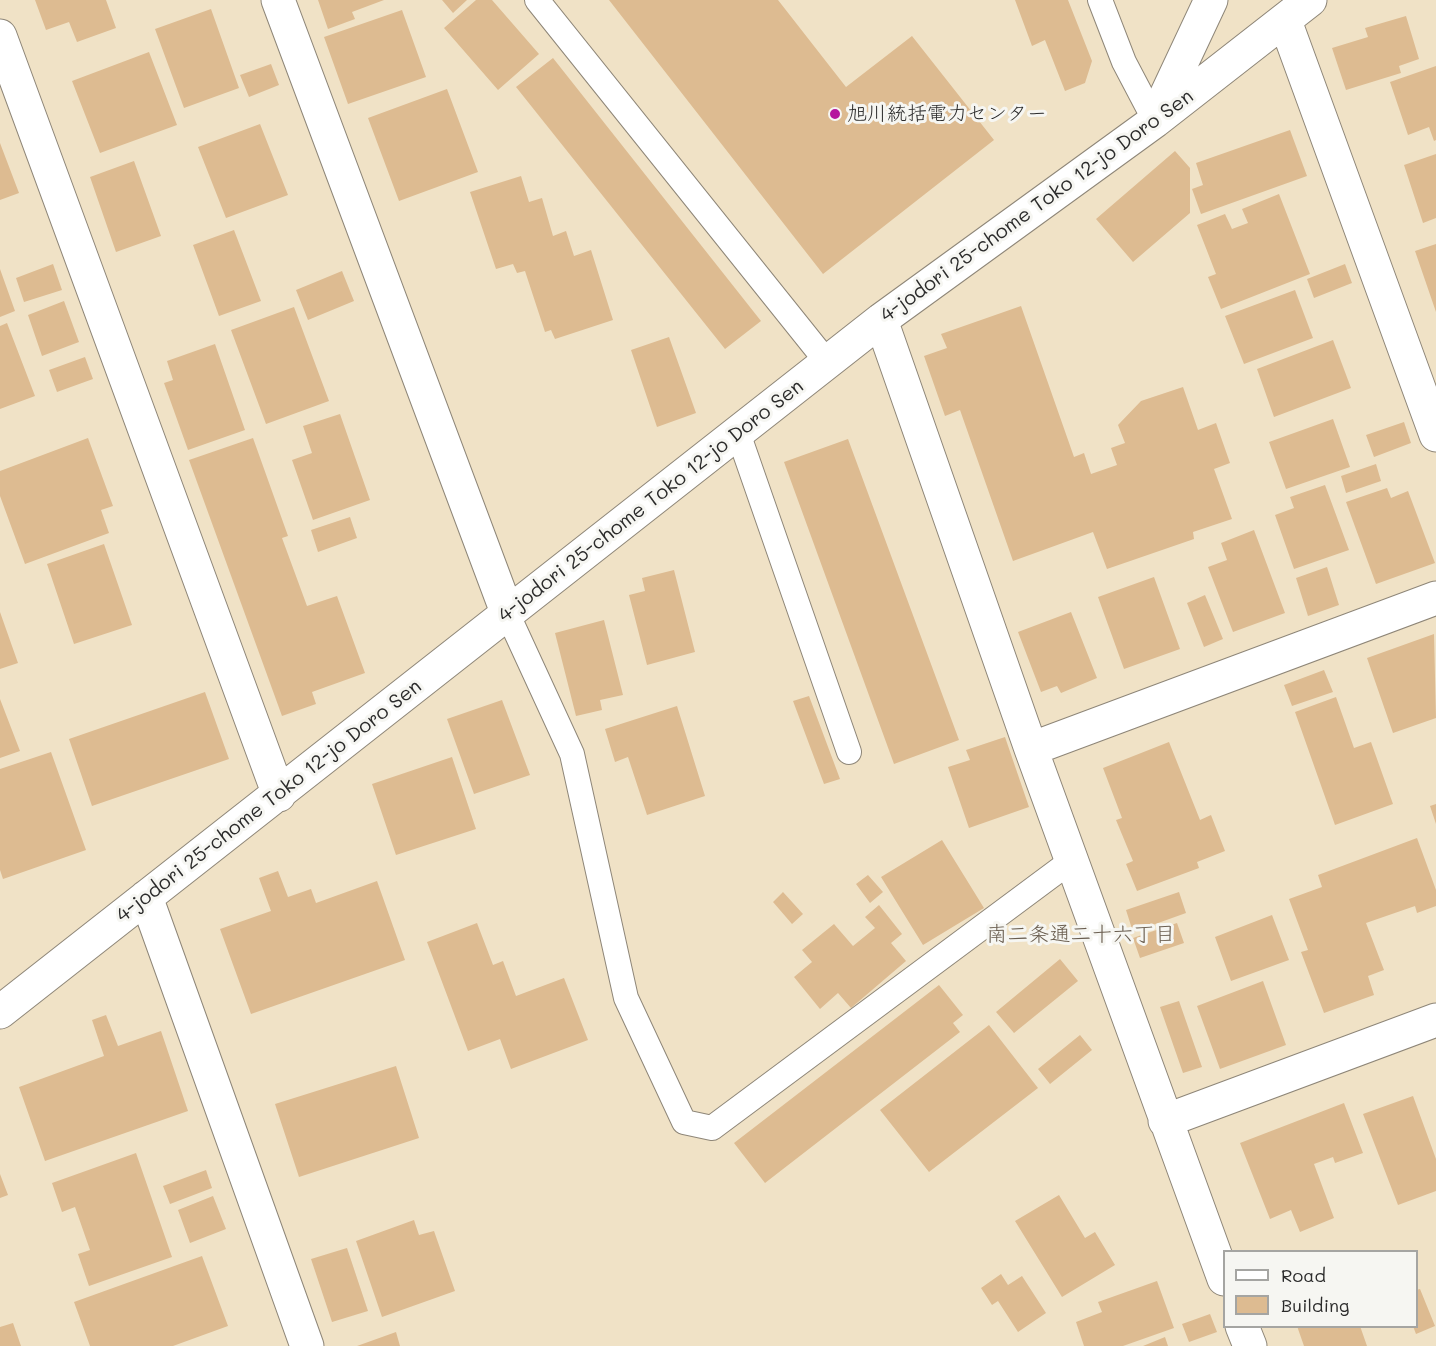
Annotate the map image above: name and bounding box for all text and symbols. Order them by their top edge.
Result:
street label: 4-jodori 25-chome Toko 12-jo Doro Sen [876,84,1198,328]
place label: 旭川統括電力センター [847,102,1047,126]
marker: 旭川統括電力センター [828,107,842,121]
street label: 4-jodori 25-chome Toko 12-jo Doro Sen [494,374,808,628]
street label: 4-jodori 25-chome Toko 12-jo Doro Sen [112,674,426,928]
district label: 南二条通二十六丁目 [987,922,1175,948]
legend [1223,1250,1418,1328]
text: Road [1281,1263,1326,1287]
text: Building [1281,1293,1349,1317]

